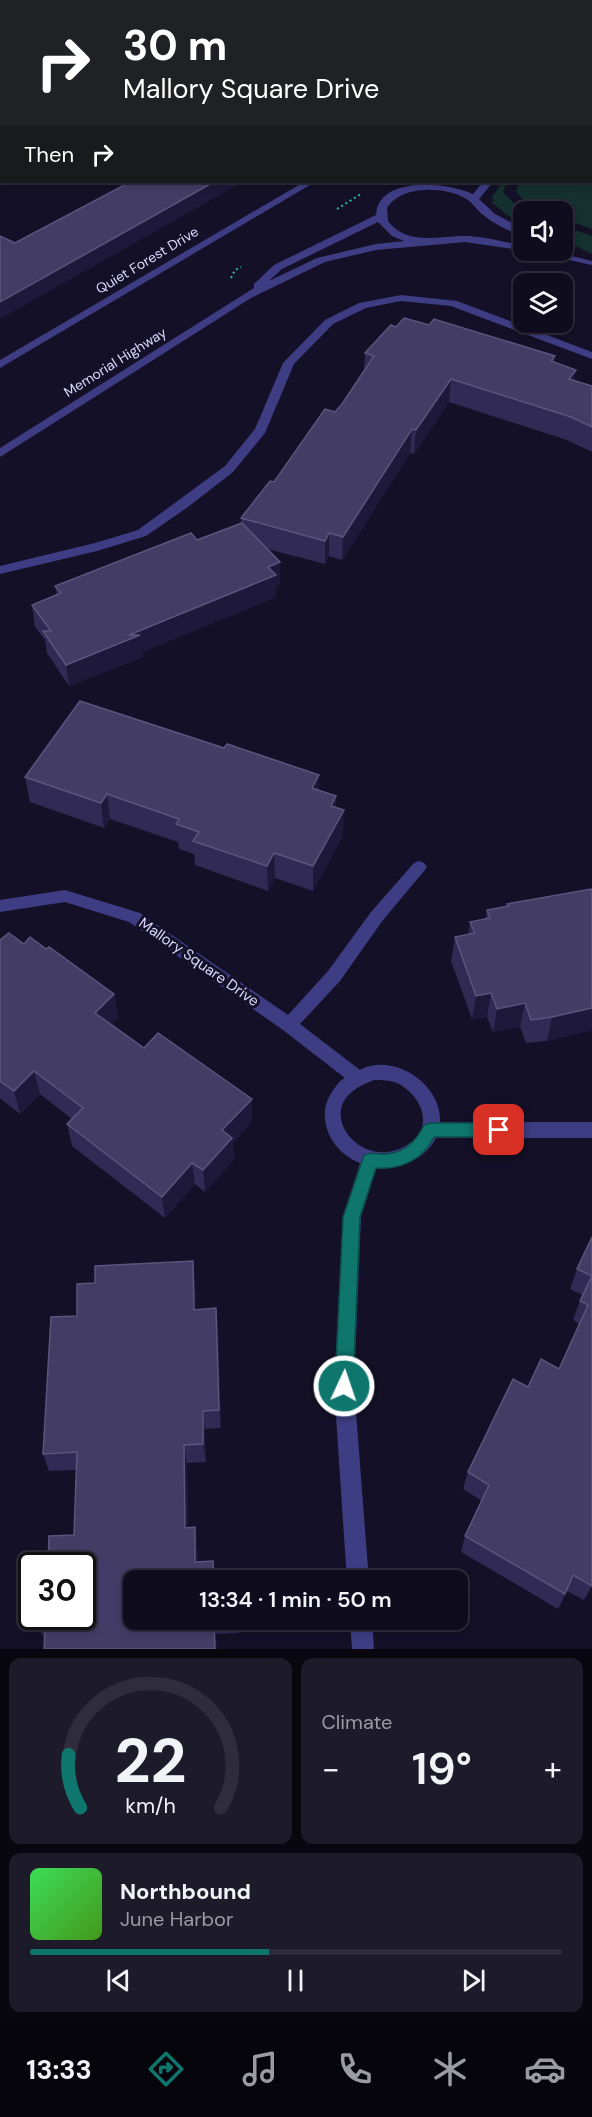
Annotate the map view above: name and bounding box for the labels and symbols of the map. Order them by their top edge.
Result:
street label: Quiet Forest Drive [92,222,202,298]
street label: Memorial Highway [60,323,170,401]
street label: Mallory Square Drive [135,913,263,1011]
pin [473,1104,524,1155]
position arrow [312,1354,376,1418]
speed limit sign: 30 [18,1552,96,1630]

